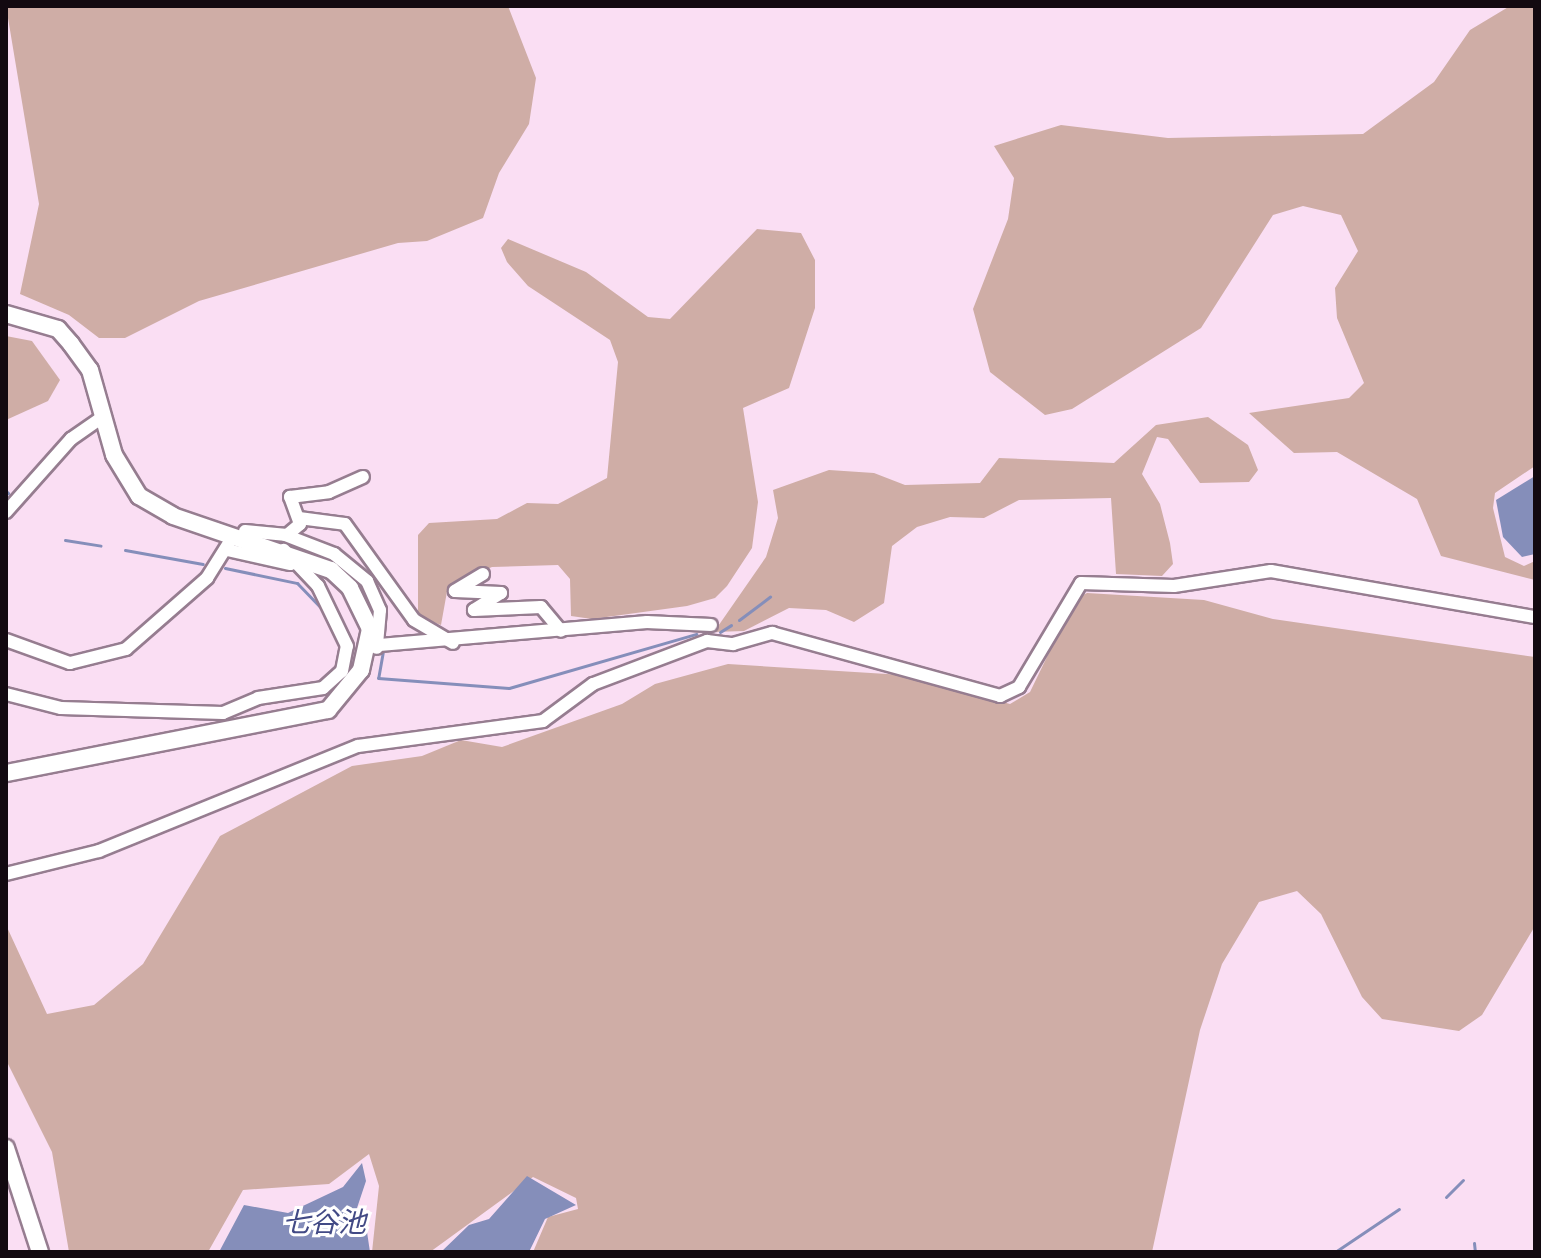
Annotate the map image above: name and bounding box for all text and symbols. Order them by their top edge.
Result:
water label: 七谷池 [282,1206,366,1240]

